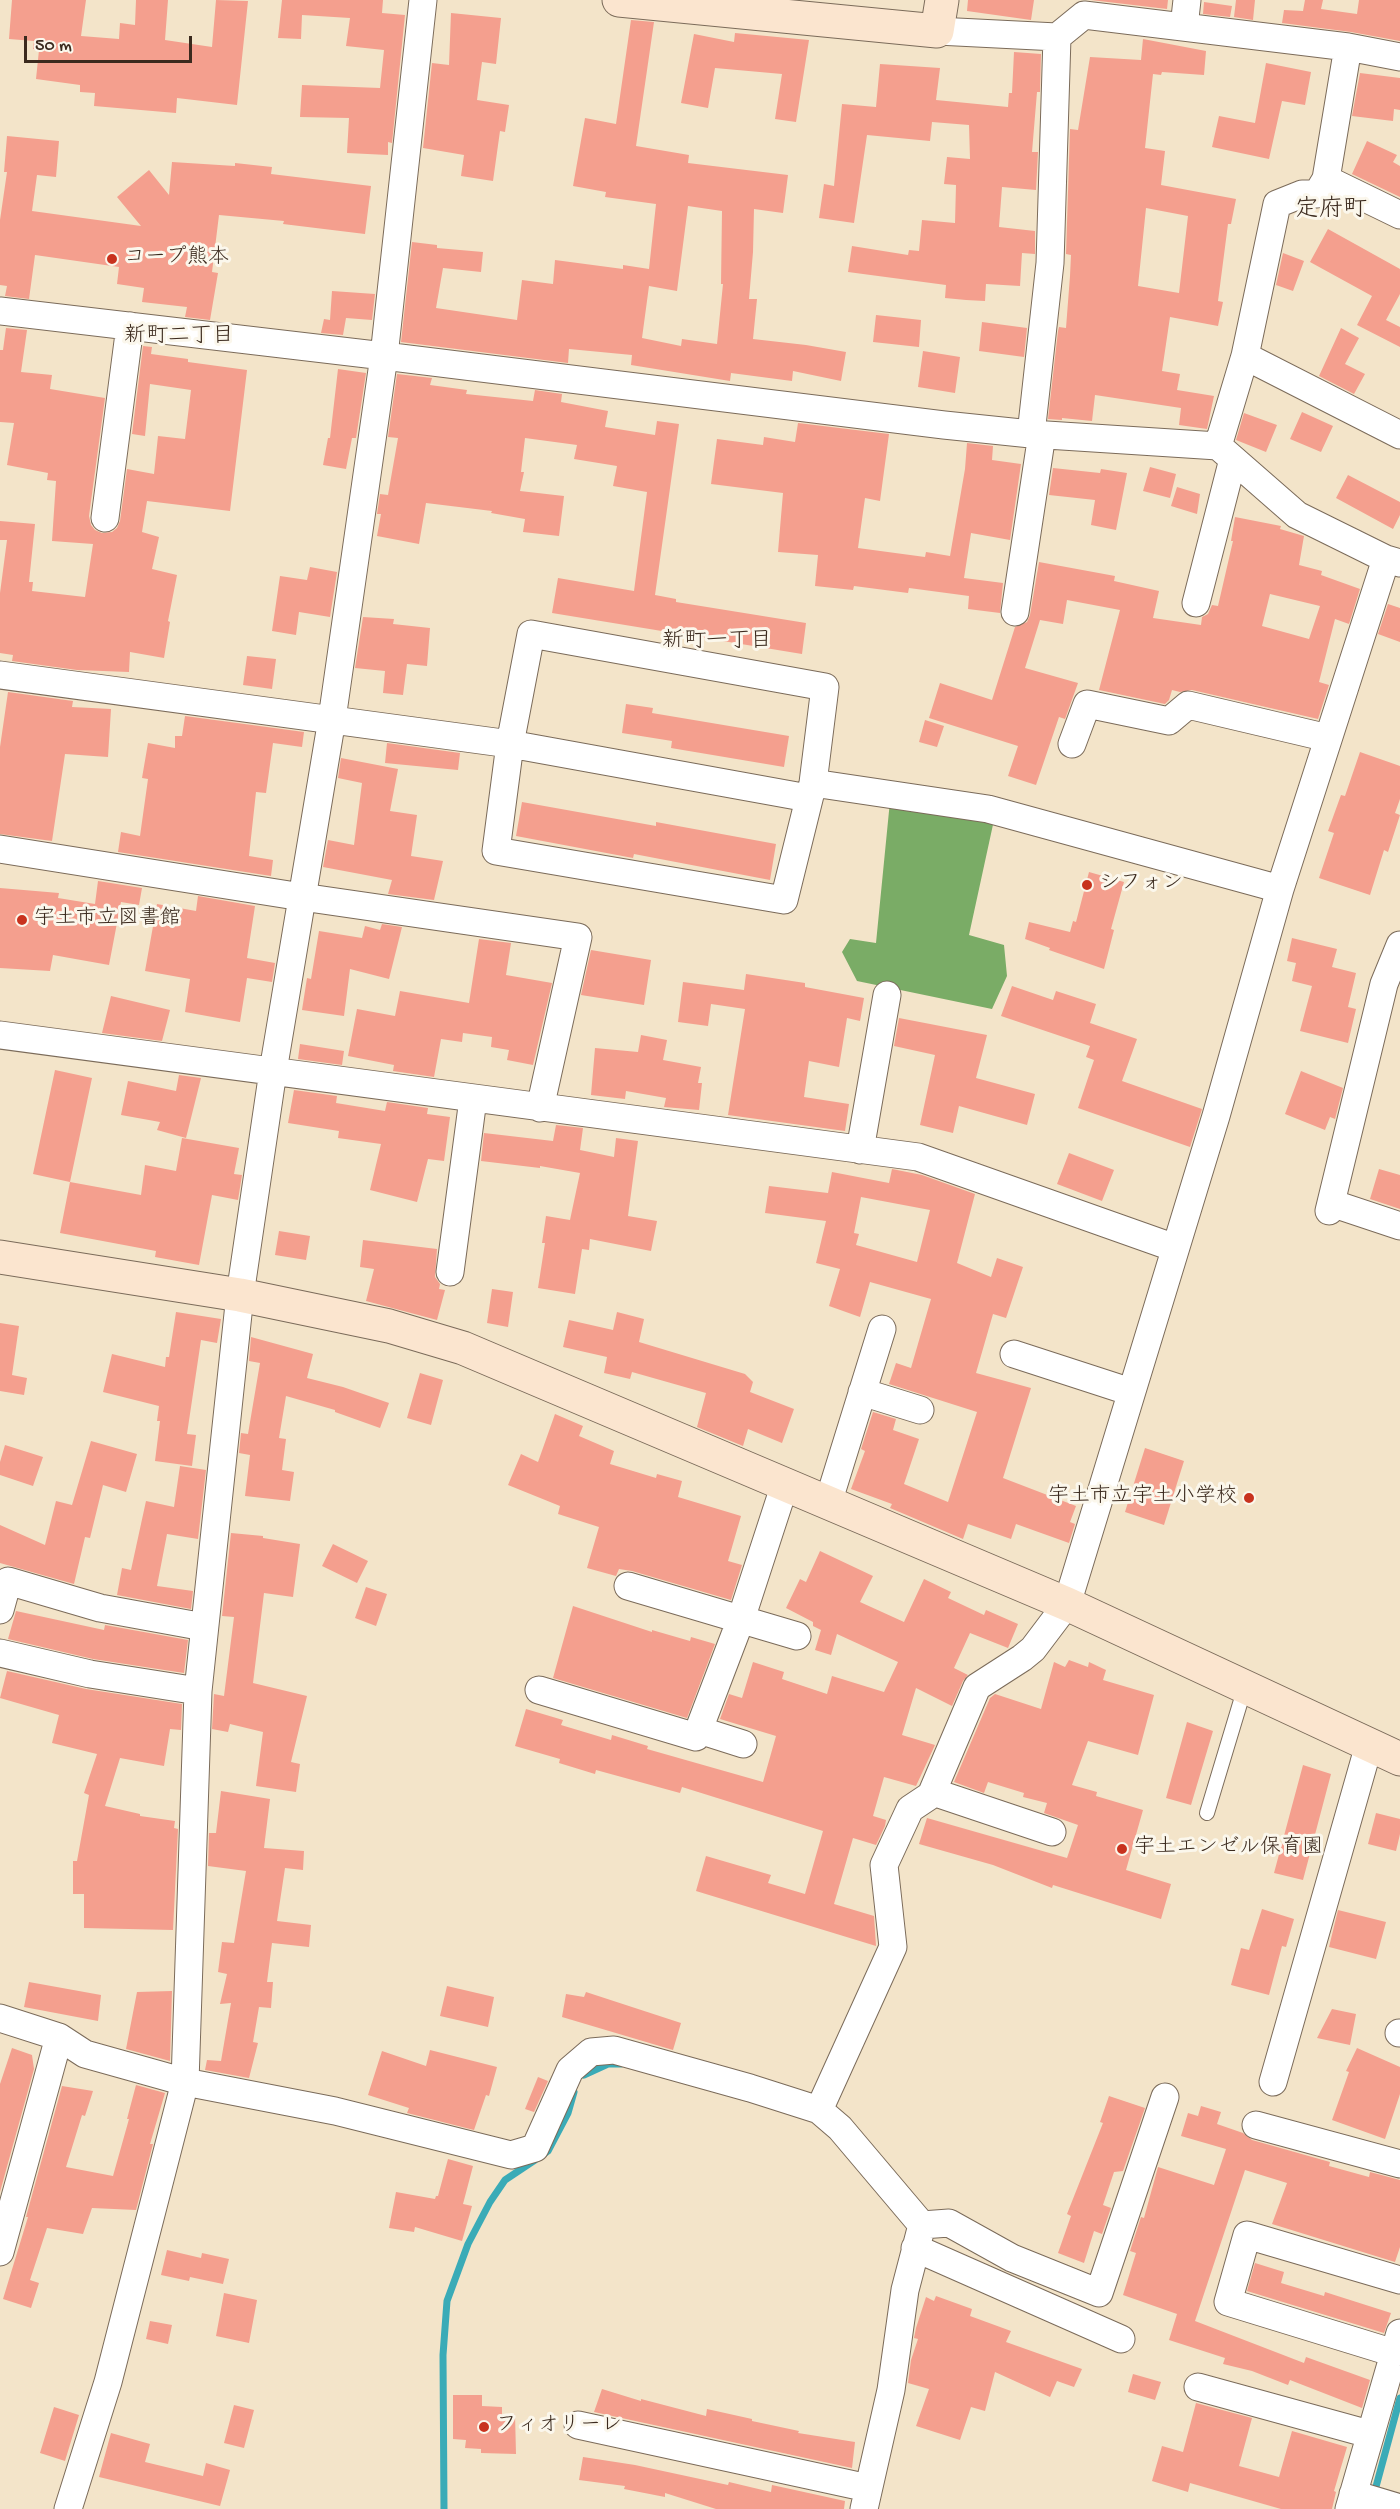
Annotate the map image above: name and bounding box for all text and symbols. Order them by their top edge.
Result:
scale bar [27,24,195,62]
text: 50 m [35,36,72,57]
district label: 定府町 [1295,197,1367,225]
place label: コープ熊本 [124,246,229,272]
marker: コープ熊本 [105,252,119,266]
district label: 新町二丁目 [124,325,234,351]
district label: 新町一丁目 [662,630,772,656]
place label: シフォン [1099,872,1183,898]
marker: シフォン [1080,878,1094,892]
place label: 宇土市立図書館 [34,907,181,933]
marker: 宇土市立図書館 [15,913,29,927]
place label: 宇土市立宇土小学校 [1048,1485,1237,1511]
marker: 宇土市立宇土小学校 [1242,1491,1256,1505]
place label: 宇土エンゼル保育園 [1134,1836,1323,1862]
marker: 宇土エンゼル保育園 [1115,1842,1129,1856]
place label: フィオリーレ [496,2414,622,2440]
marker: フィオリーレ [477,2420,491,2434]

